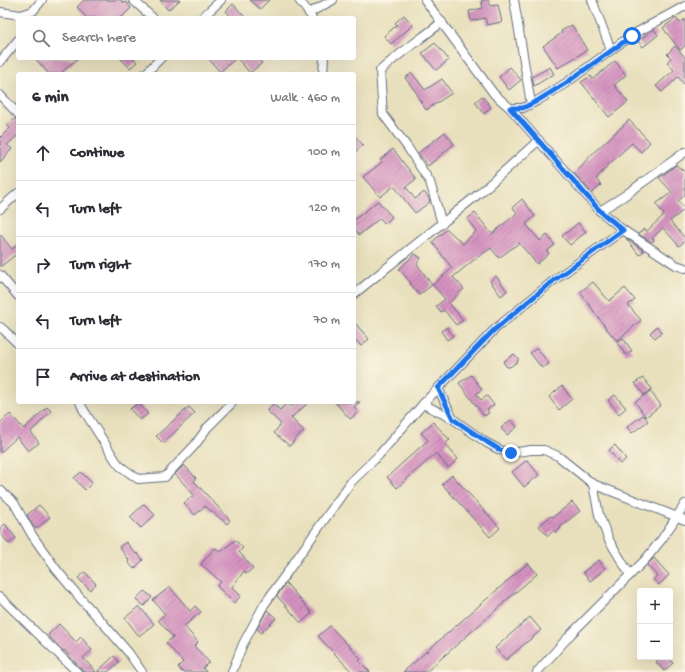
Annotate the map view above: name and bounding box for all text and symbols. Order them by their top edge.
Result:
search box [16,16,356,60]
icon: search [30,27,52,49]
route start [623,27,641,45]
text: Search here [62,29,136,47]
text: 6 min [32,88,68,108]
text: Walk · 460 m [270,91,340,106]
icon: ahead [32,142,54,164]
text: Continue [70,144,124,162]
text: 100 m [308,145,340,160]
icon: left [32,198,54,220]
text: Turn left [70,200,121,218]
text: 120 m [309,201,340,216]
icon: right [32,254,54,276]
text: Turn right [70,256,130,274]
text: 170 m [308,257,340,272]
icon: left [32,310,54,332]
text: Turn left [70,312,121,330]
text: 70 m [314,313,340,328]
icon: arrive [32,366,54,388]
text: Arrive at destination [70,368,200,386]
route end [502,444,520,462]
map controls [637,588,673,660]
button: + [637,588,673,624]
button: − [637,624,673,660]

